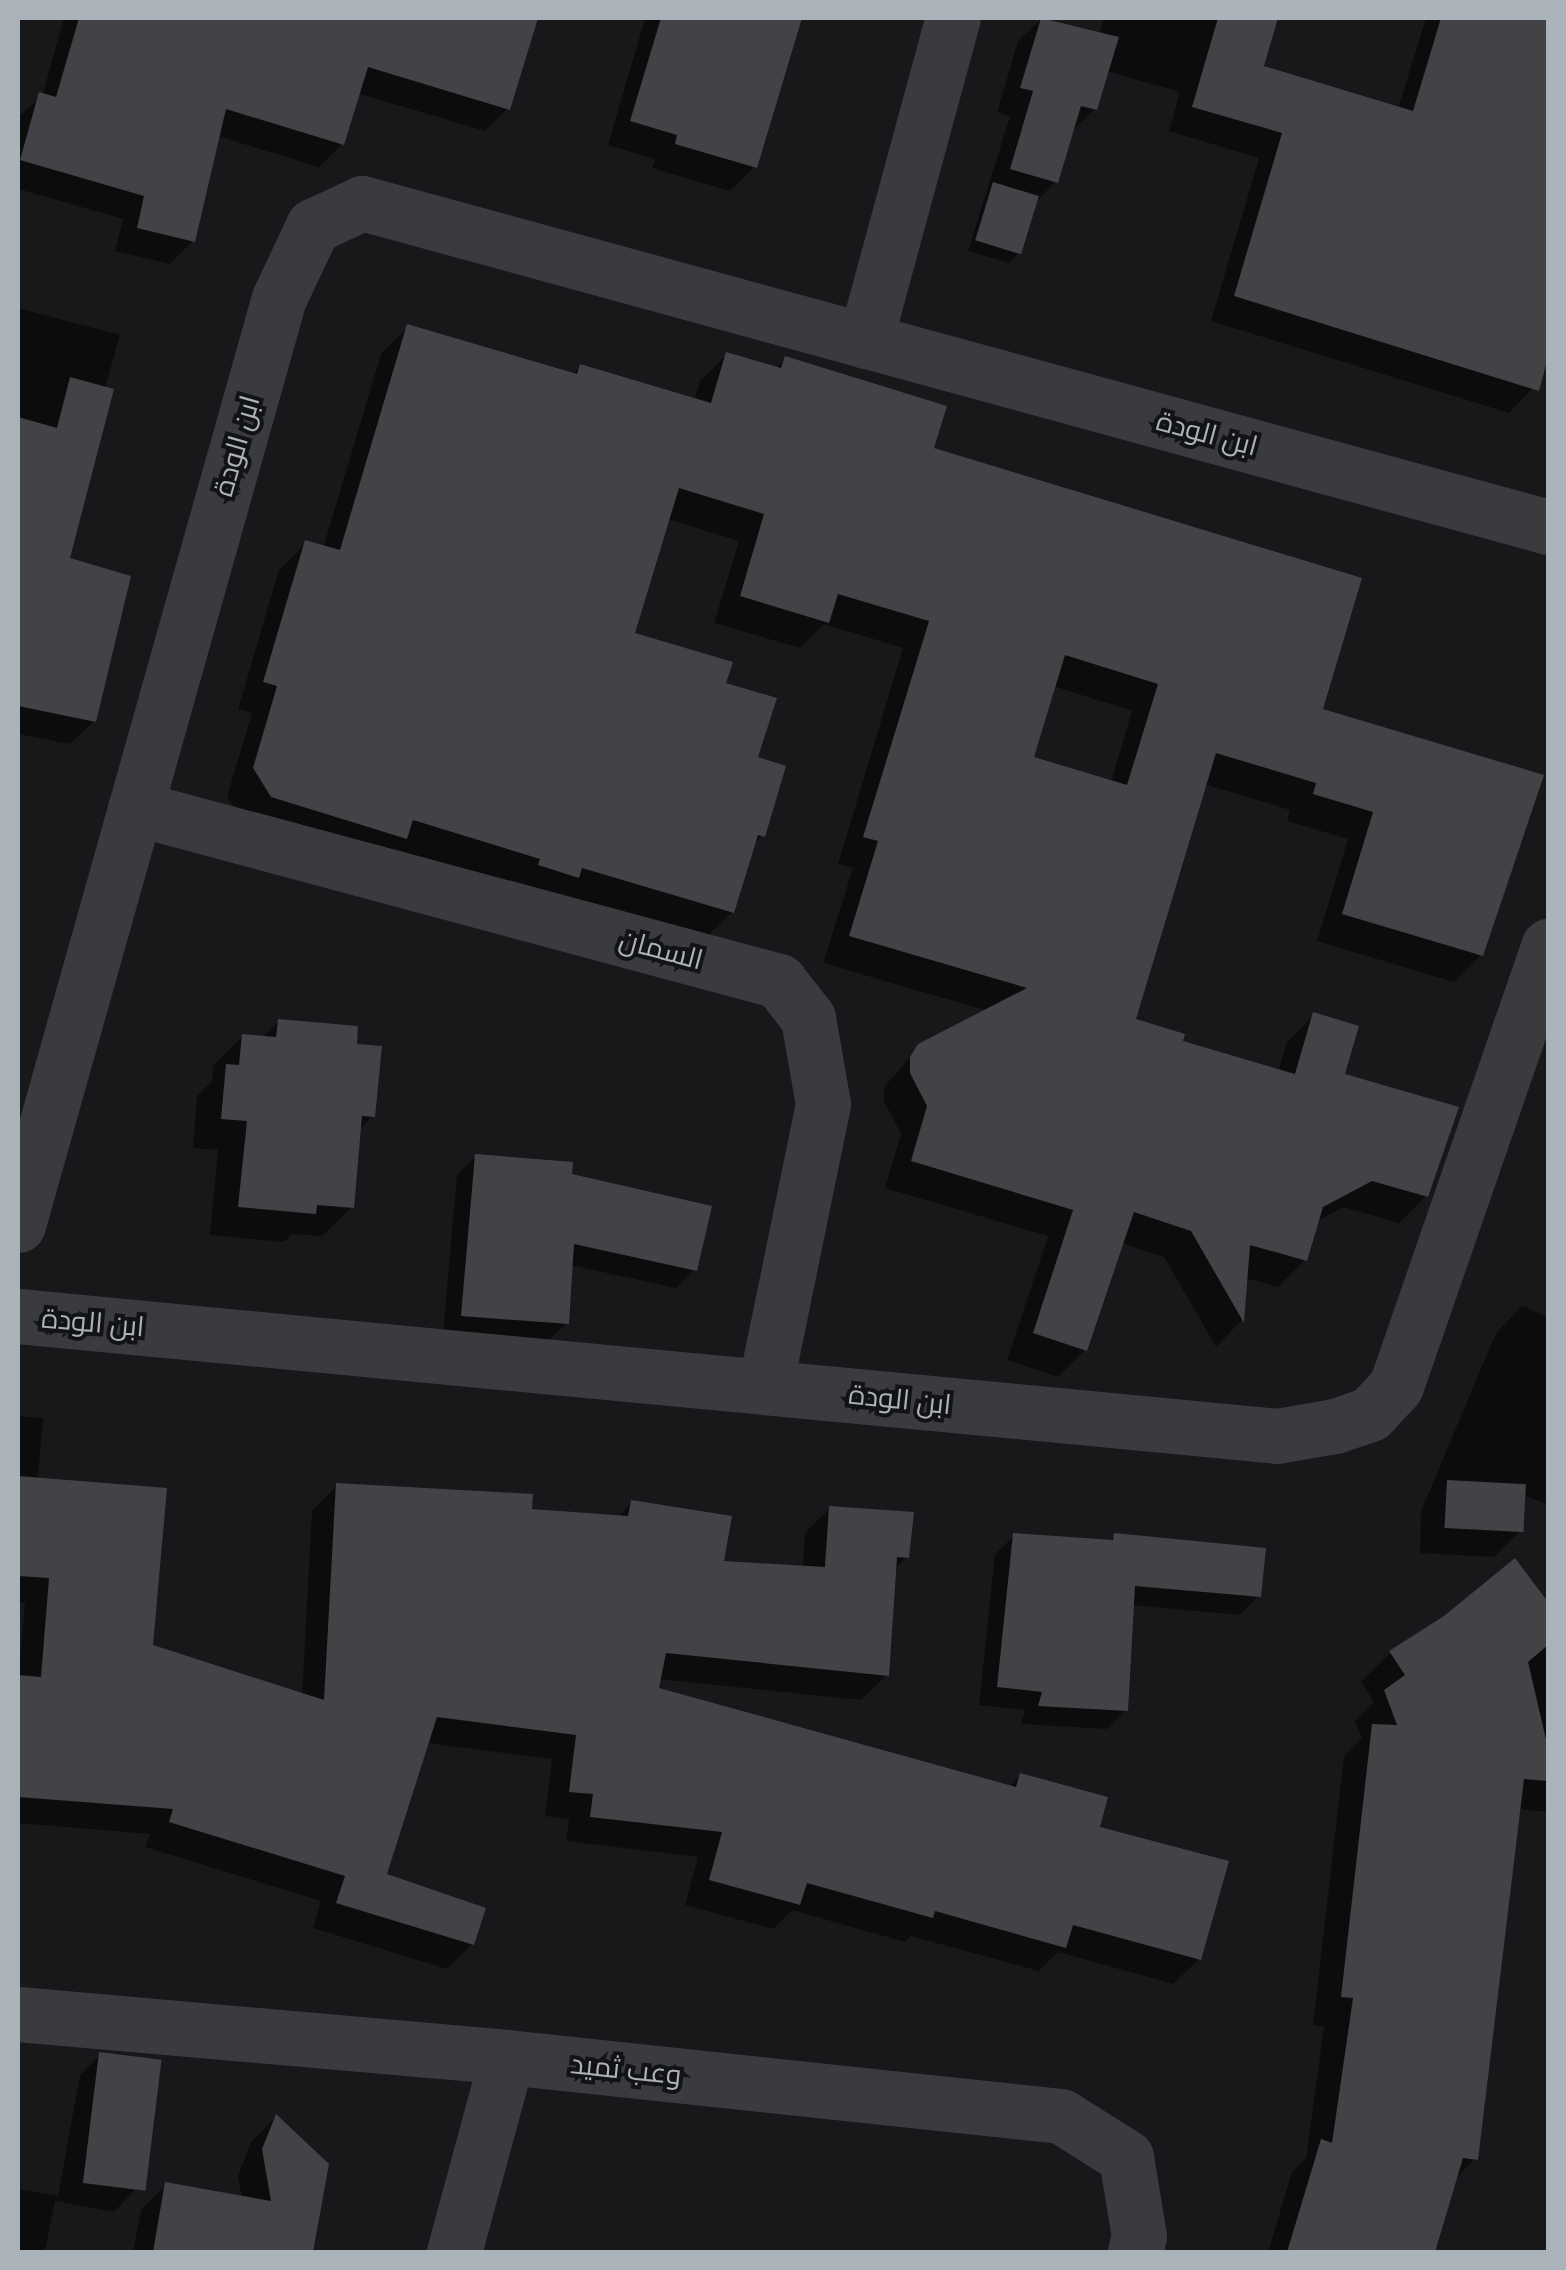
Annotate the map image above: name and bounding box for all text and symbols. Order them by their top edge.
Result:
street label: ابن الودة [207,392,267,500]
street label: ابن الودة [1153,404,1261,464]
street label: السمان [616,923,706,977]
street label: ابن الودة [40,1302,146,1344]
street label: ابن الودة [847,1378,953,1422]
street label: وعب ثميد [569,2047,683,2093]

